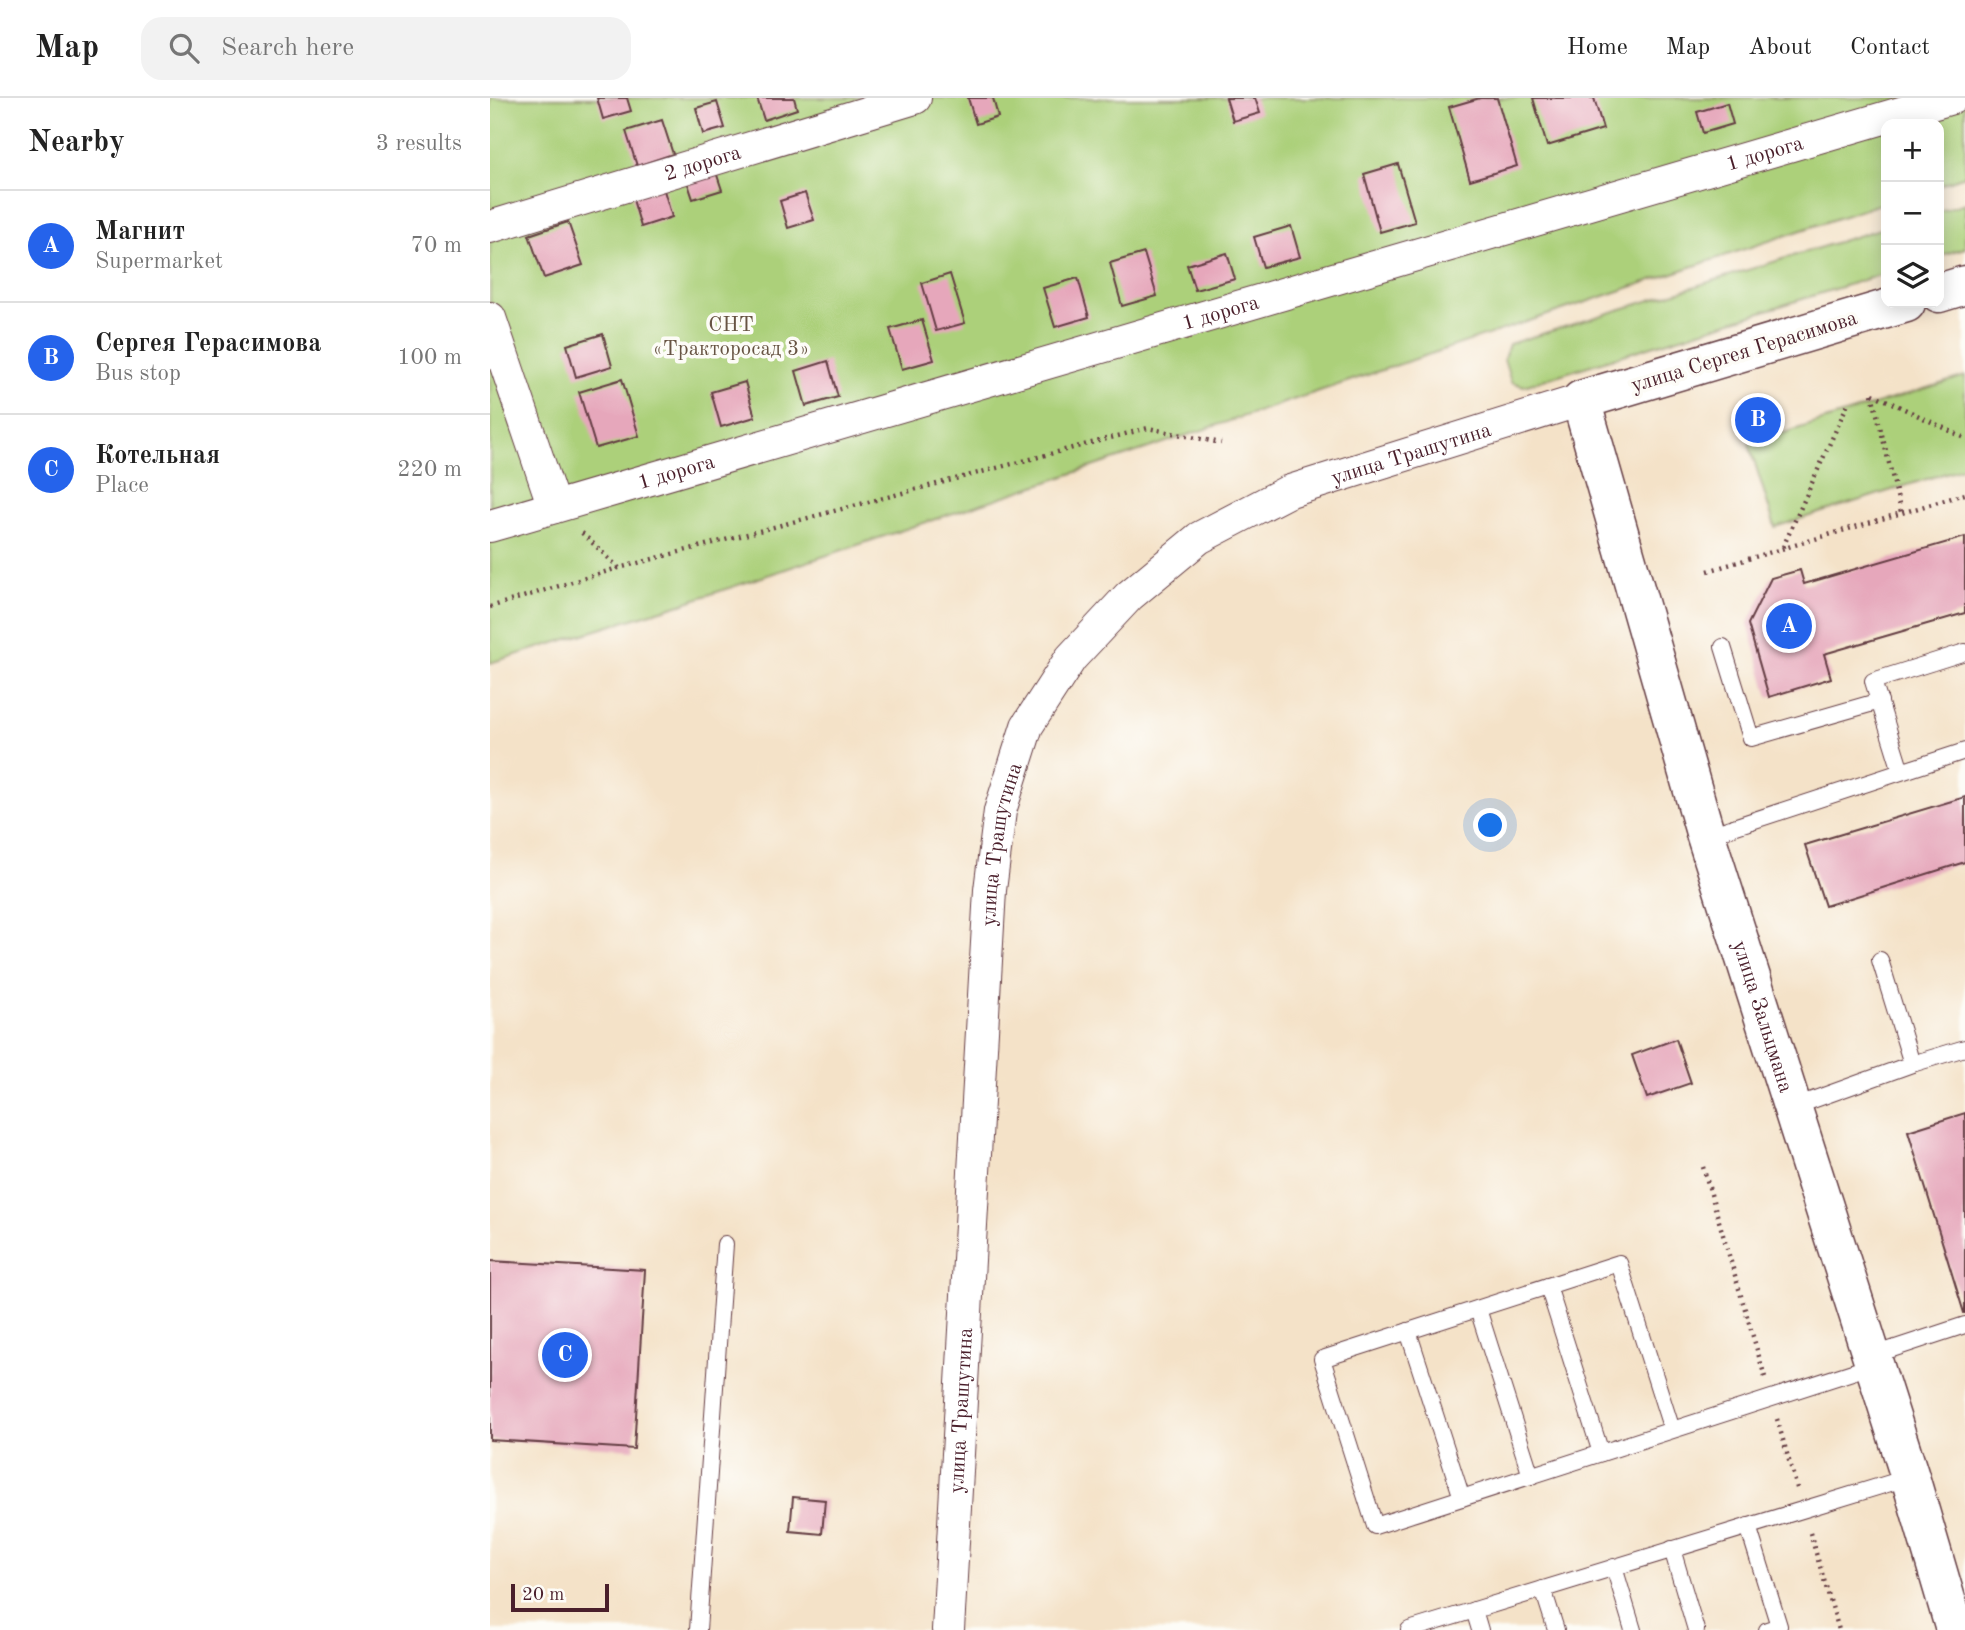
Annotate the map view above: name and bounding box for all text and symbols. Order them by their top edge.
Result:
search box [141,17,631,80]
icon: search [165,29,203,67]
text: Map [35,32,99,65]
text: Search here [221,35,354,61]
text: Home [1567,36,1628,60]
text: Map [1666,36,1710,60]
text: About [1748,36,1812,60]
text: Contact [1850,36,1930,60]
map controls [1881,119,1944,308]
button: + [1881,119,1944,182]
text: Nearby [28,128,125,158]
text: 3 results [376,132,462,155]
street label: 1 дорога [1724,133,1806,175]
street label: 2 дорога [662,142,744,185]
button: − [1881,182,1944,245]
text: Магнит [95,219,185,245]
text: A [42,234,60,257]
text: 70 m [411,234,462,257]
button: layers [1881,245,1944,308]
text: Supermarket [95,250,223,273]
street label: 1 дорога [1180,292,1262,335]
street label: улица Сергея Герасимова [1629,308,1860,397]
park label: СНТ «Тракторосад 3» [653,315,809,360]
text: Сергея Герасимова [95,331,322,357]
text: B [43,346,59,369]
text: 100 m [397,346,462,369]
text: Bus stop [95,362,181,385]
pin: B [1735,394,1781,446]
street label: улица Трашутина [1329,420,1494,489]
text: Котельная [95,443,220,469]
street label: 1 дорога [636,452,717,494]
text: C [43,458,59,481]
text: 220 m [397,458,462,481]
text: Place [95,474,149,497]
pin: A [1766,600,1812,652]
street label: улица Трашутина [979,760,1027,927]
your location [1473,808,1507,842]
street label: улица Зальцмана [1728,938,1796,1095]
street label: улица Трашутина [947,1327,977,1494]
pin: C [542,1329,588,1381]
scale bar [511,1581,609,1613]
text: 20 m [522,1586,564,1605]

